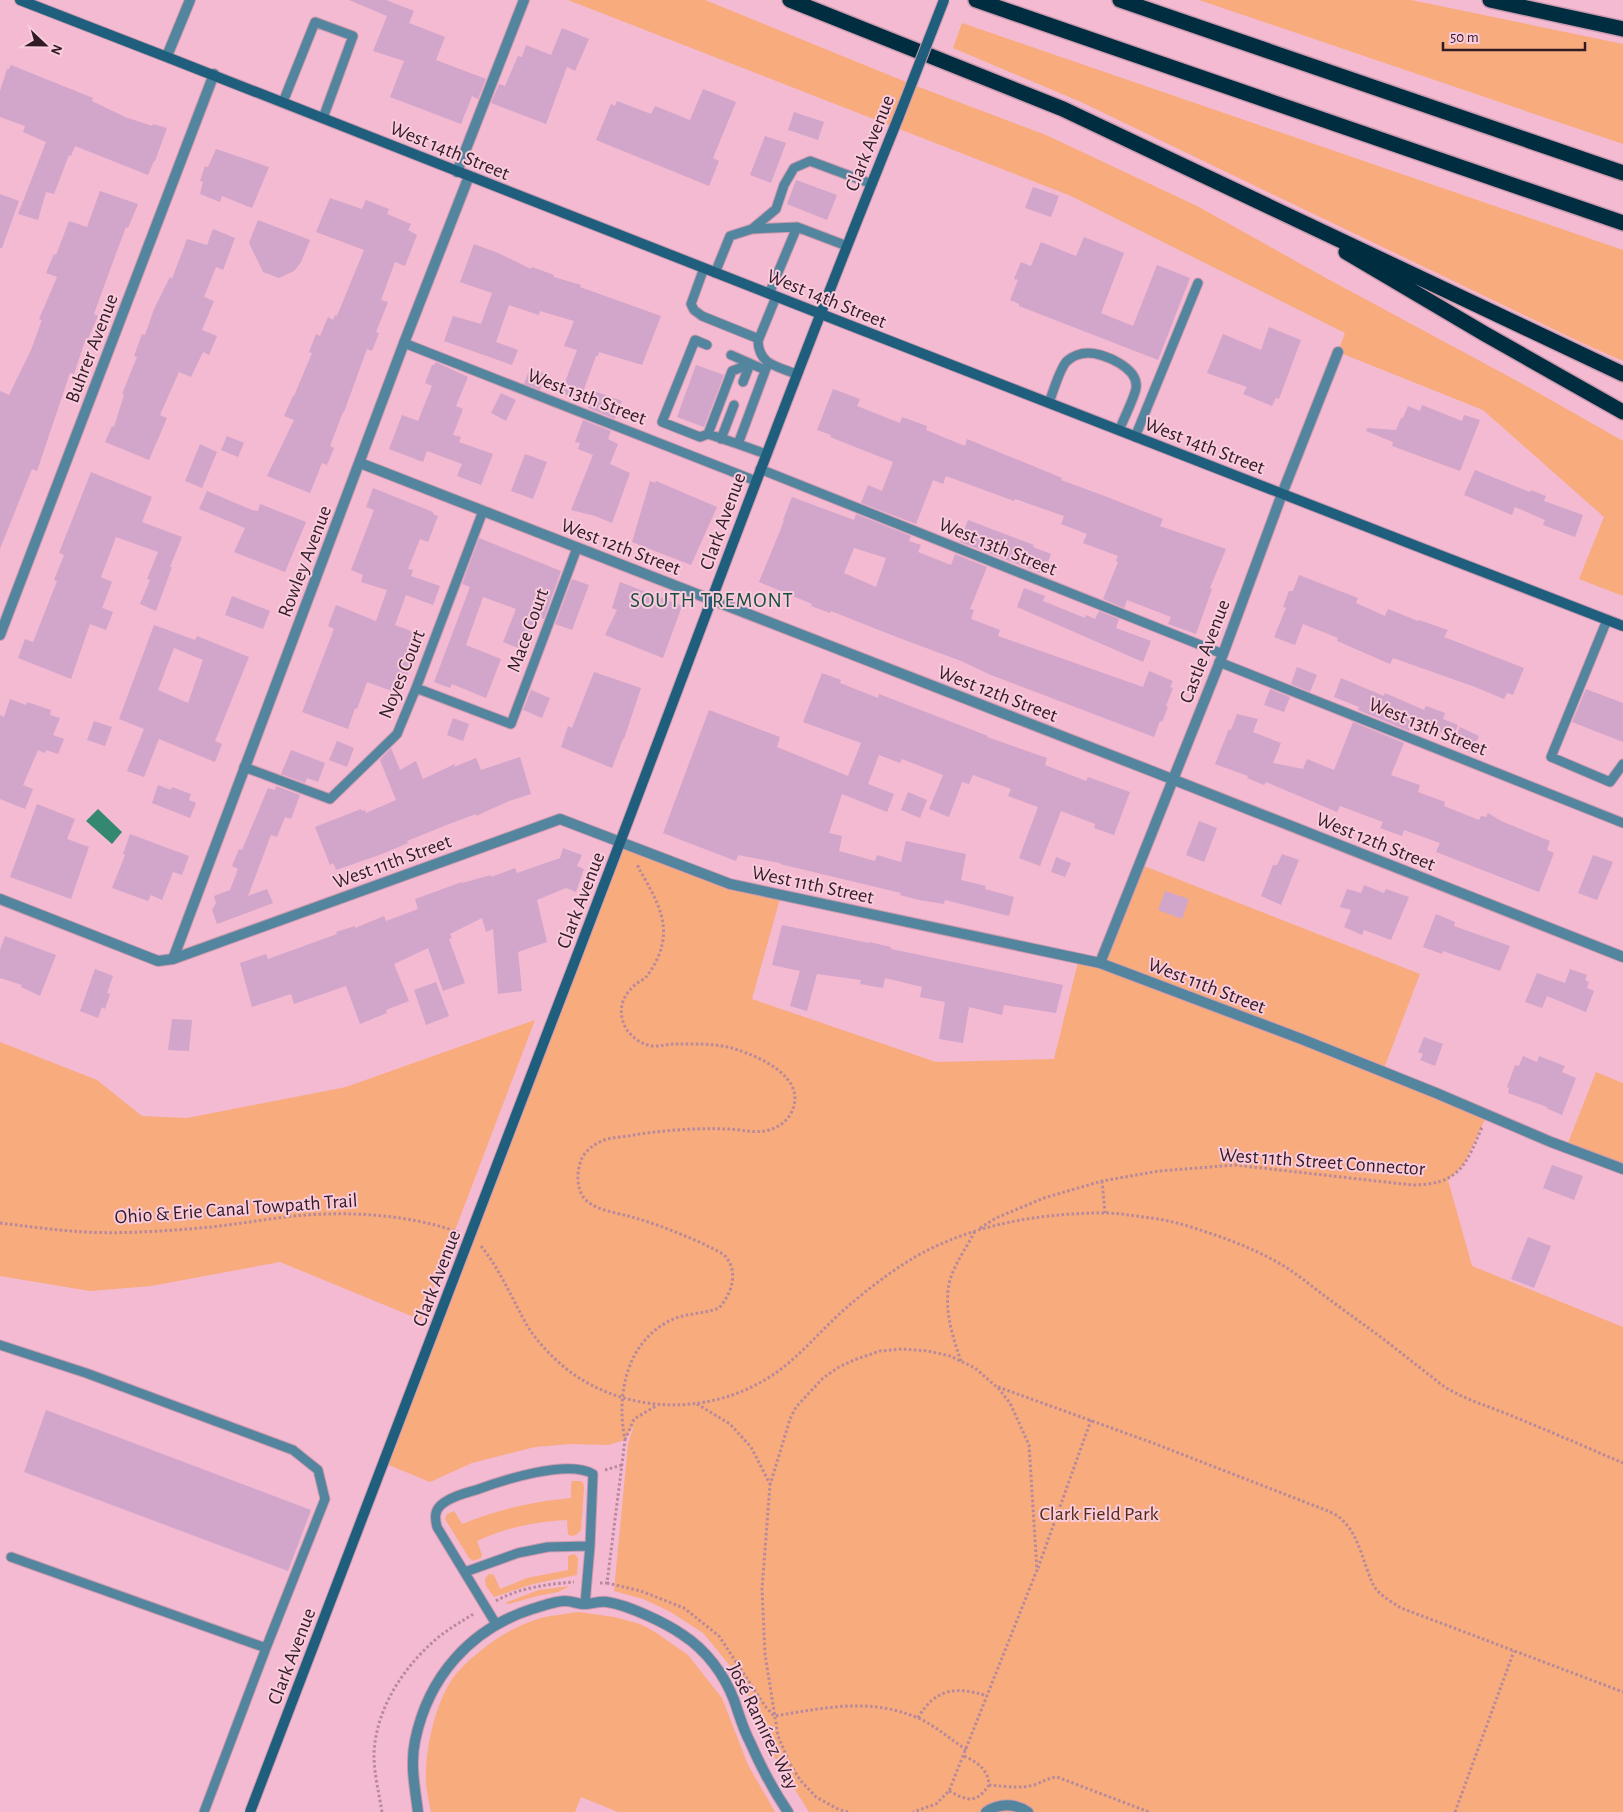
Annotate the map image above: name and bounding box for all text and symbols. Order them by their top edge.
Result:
north arrow [20,20,70,70]
scale bar [1443,20,1586,52]
text: 50 m [1450,30,1479,45]
text: N [48,42,64,57]
street label: Clark Avenue [842,93,898,194]
street label: West 14th Street [387,118,513,184]
street label: West 14th Street [764,266,890,332]
street label: Buhrer Avenue [62,291,122,406]
street label: West 13th Street [524,365,649,429]
street label: West 14th Street [1142,414,1268,478]
street label: Clark Avenue [696,470,750,572]
street label: Rowley Avenue [275,503,335,620]
street label: West 13th Street [936,514,1060,580]
street label: West 12th Street [558,515,684,579]
street label: Mace Court [504,585,553,675]
district label: SOUTH TREMONT [630,590,794,611]
street label: Castle Avenue [1176,597,1234,706]
street label: Noyes Court [375,627,429,722]
street label: West 12th Street [935,662,1061,726]
street label: West 13th Street [1366,694,1490,760]
street label: West 12th Street [1313,809,1439,875]
street label: West 11th Street [331,831,455,893]
street label: Clark Avenue [553,849,608,951]
street label: West 11th Street [750,862,876,908]
street label: West 11th Street [1145,954,1269,1018]
street label: West 11th Street Connector [1218,1145,1426,1179]
street label: Ohio & Erie Canal Towpath Trail [114,1191,358,1227]
street label: Clark Avenue [409,1227,464,1329]
park label: Clark Field Park [1039,1504,1159,1524]
street label: Clark Avenue [264,1605,319,1707]
street label: José Ramírez Way [724,1660,802,1793]

